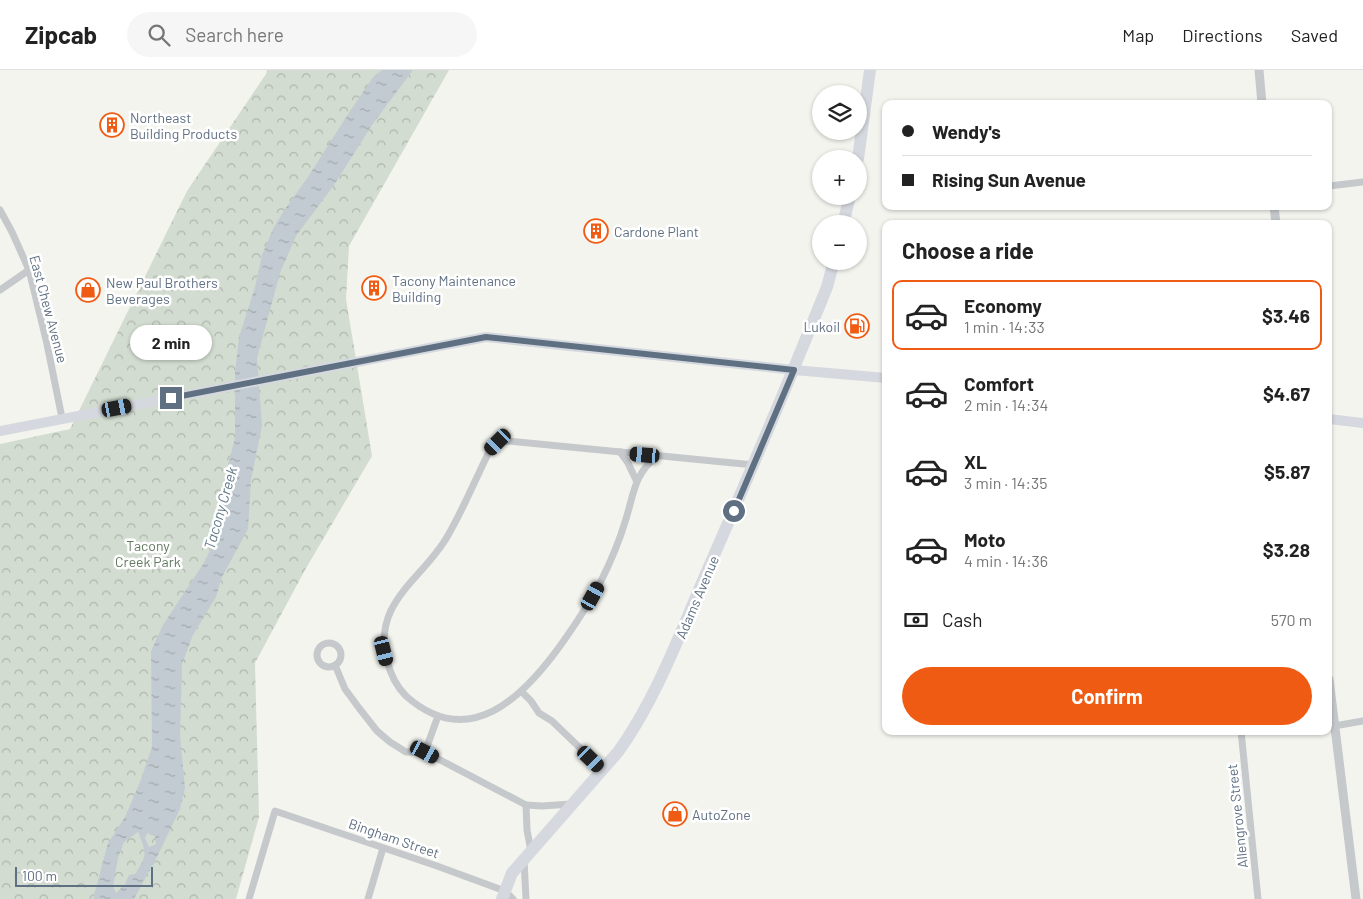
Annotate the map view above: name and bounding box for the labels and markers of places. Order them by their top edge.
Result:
place label: Northeast Building Products [130,109,237,142]
building icon: Northeast Building Products [99,112,125,138]
building icon: Cardone Plant [583,218,609,244]
place label: Cardone Plant [614,223,699,240]
place label: Tacony Maintenance Building [392,272,516,305]
place label: New Paul Brothers Beverages [106,274,218,307]
building icon: Tacony Maintenance Building [361,275,387,301]
shop icon: New Paul Brothers Beverages [75,277,101,303]
fuel station icon: Lukoil [844,313,870,339]
place label: Lukoil [803,318,840,335]
shop icon: AutoZone [662,801,688,827]
place label: AutoZone [692,806,751,823]

